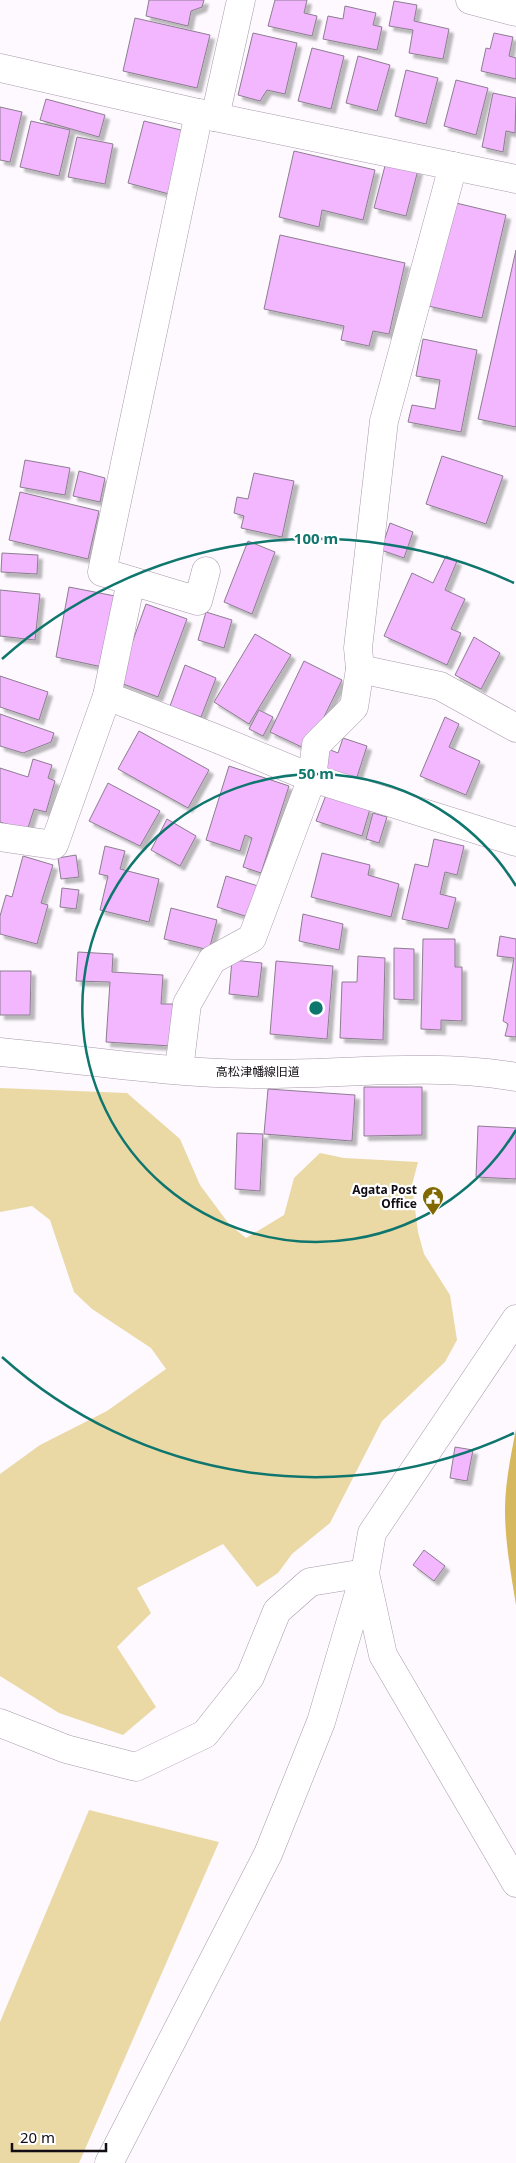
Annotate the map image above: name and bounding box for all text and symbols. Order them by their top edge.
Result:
text: 100 m [294,528,338,548]
text: 50 m [298,763,334,783]
centre of rings [307,999,325,1017]
street label: 高松津幡線旧道 [216,1063,300,1080]
place label: Agata Post Office [352,1181,417,1212]
public building icon: Agata Post Office [421,1185,445,1216]
scale bar [12,2120,106,2152]
text: 20 m [20,2127,55,2147]

